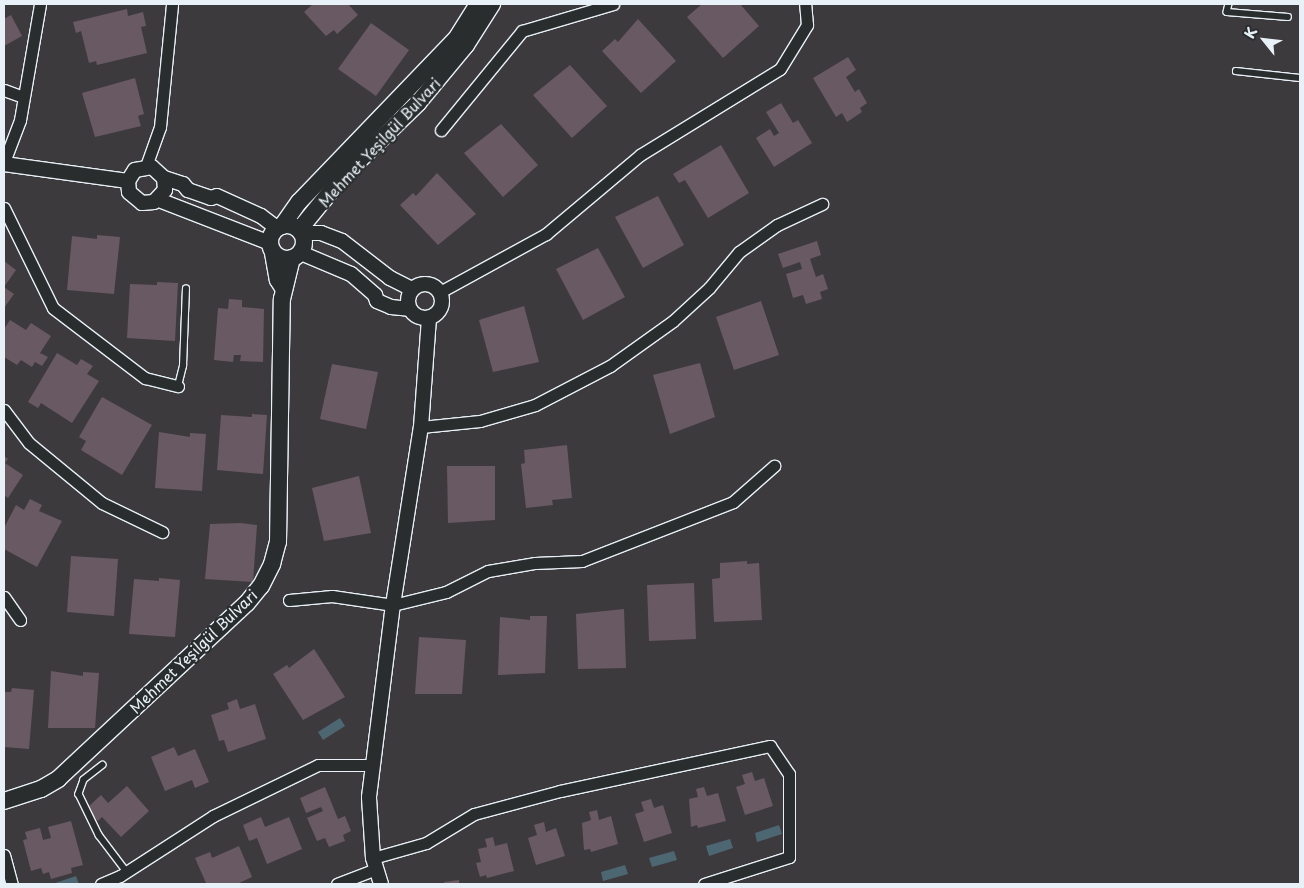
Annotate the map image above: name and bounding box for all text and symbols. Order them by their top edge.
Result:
north arrow [1239,15,1289,65]
text: K [1239,23,1262,42]
street label: Mehmet Yeşilgül Bulvari [314,73,444,211]
street label: Mehmet Yeşilgül Bulvari [125,585,261,717]

